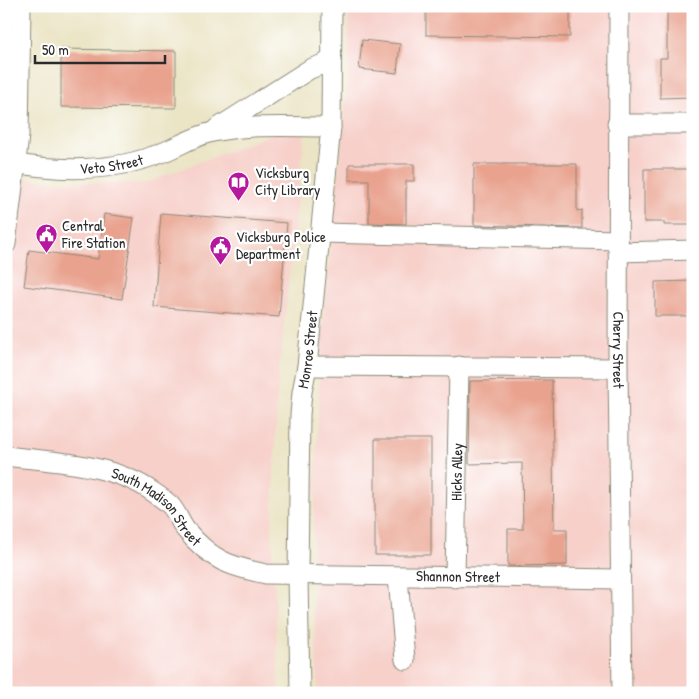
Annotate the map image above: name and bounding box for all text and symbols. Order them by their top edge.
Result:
scale bar [35,32,165,64]
text: 50 m [42,39,69,60]
street label: Veto Street [79,149,146,179]
place label: Vicksburg City Library [255,162,320,200]
library icon: Vicksburg City Library [227,170,251,201]
place label: Central Fire Station [61,215,126,253]
public building icon: Central Fire Station [34,223,58,254]
place label: Vicksburg Police Department [236,226,326,264]
public building icon: Vicksburg Police Department [208,234,232,265]
street label: Monroe Street [292,309,323,390]
street label: Cherry Street [608,312,629,389]
street label: Hicks Alley [445,443,468,501]
street label: South Madison Street [109,462,207,551]
street label: Shannon Street [416,565,501,587]

